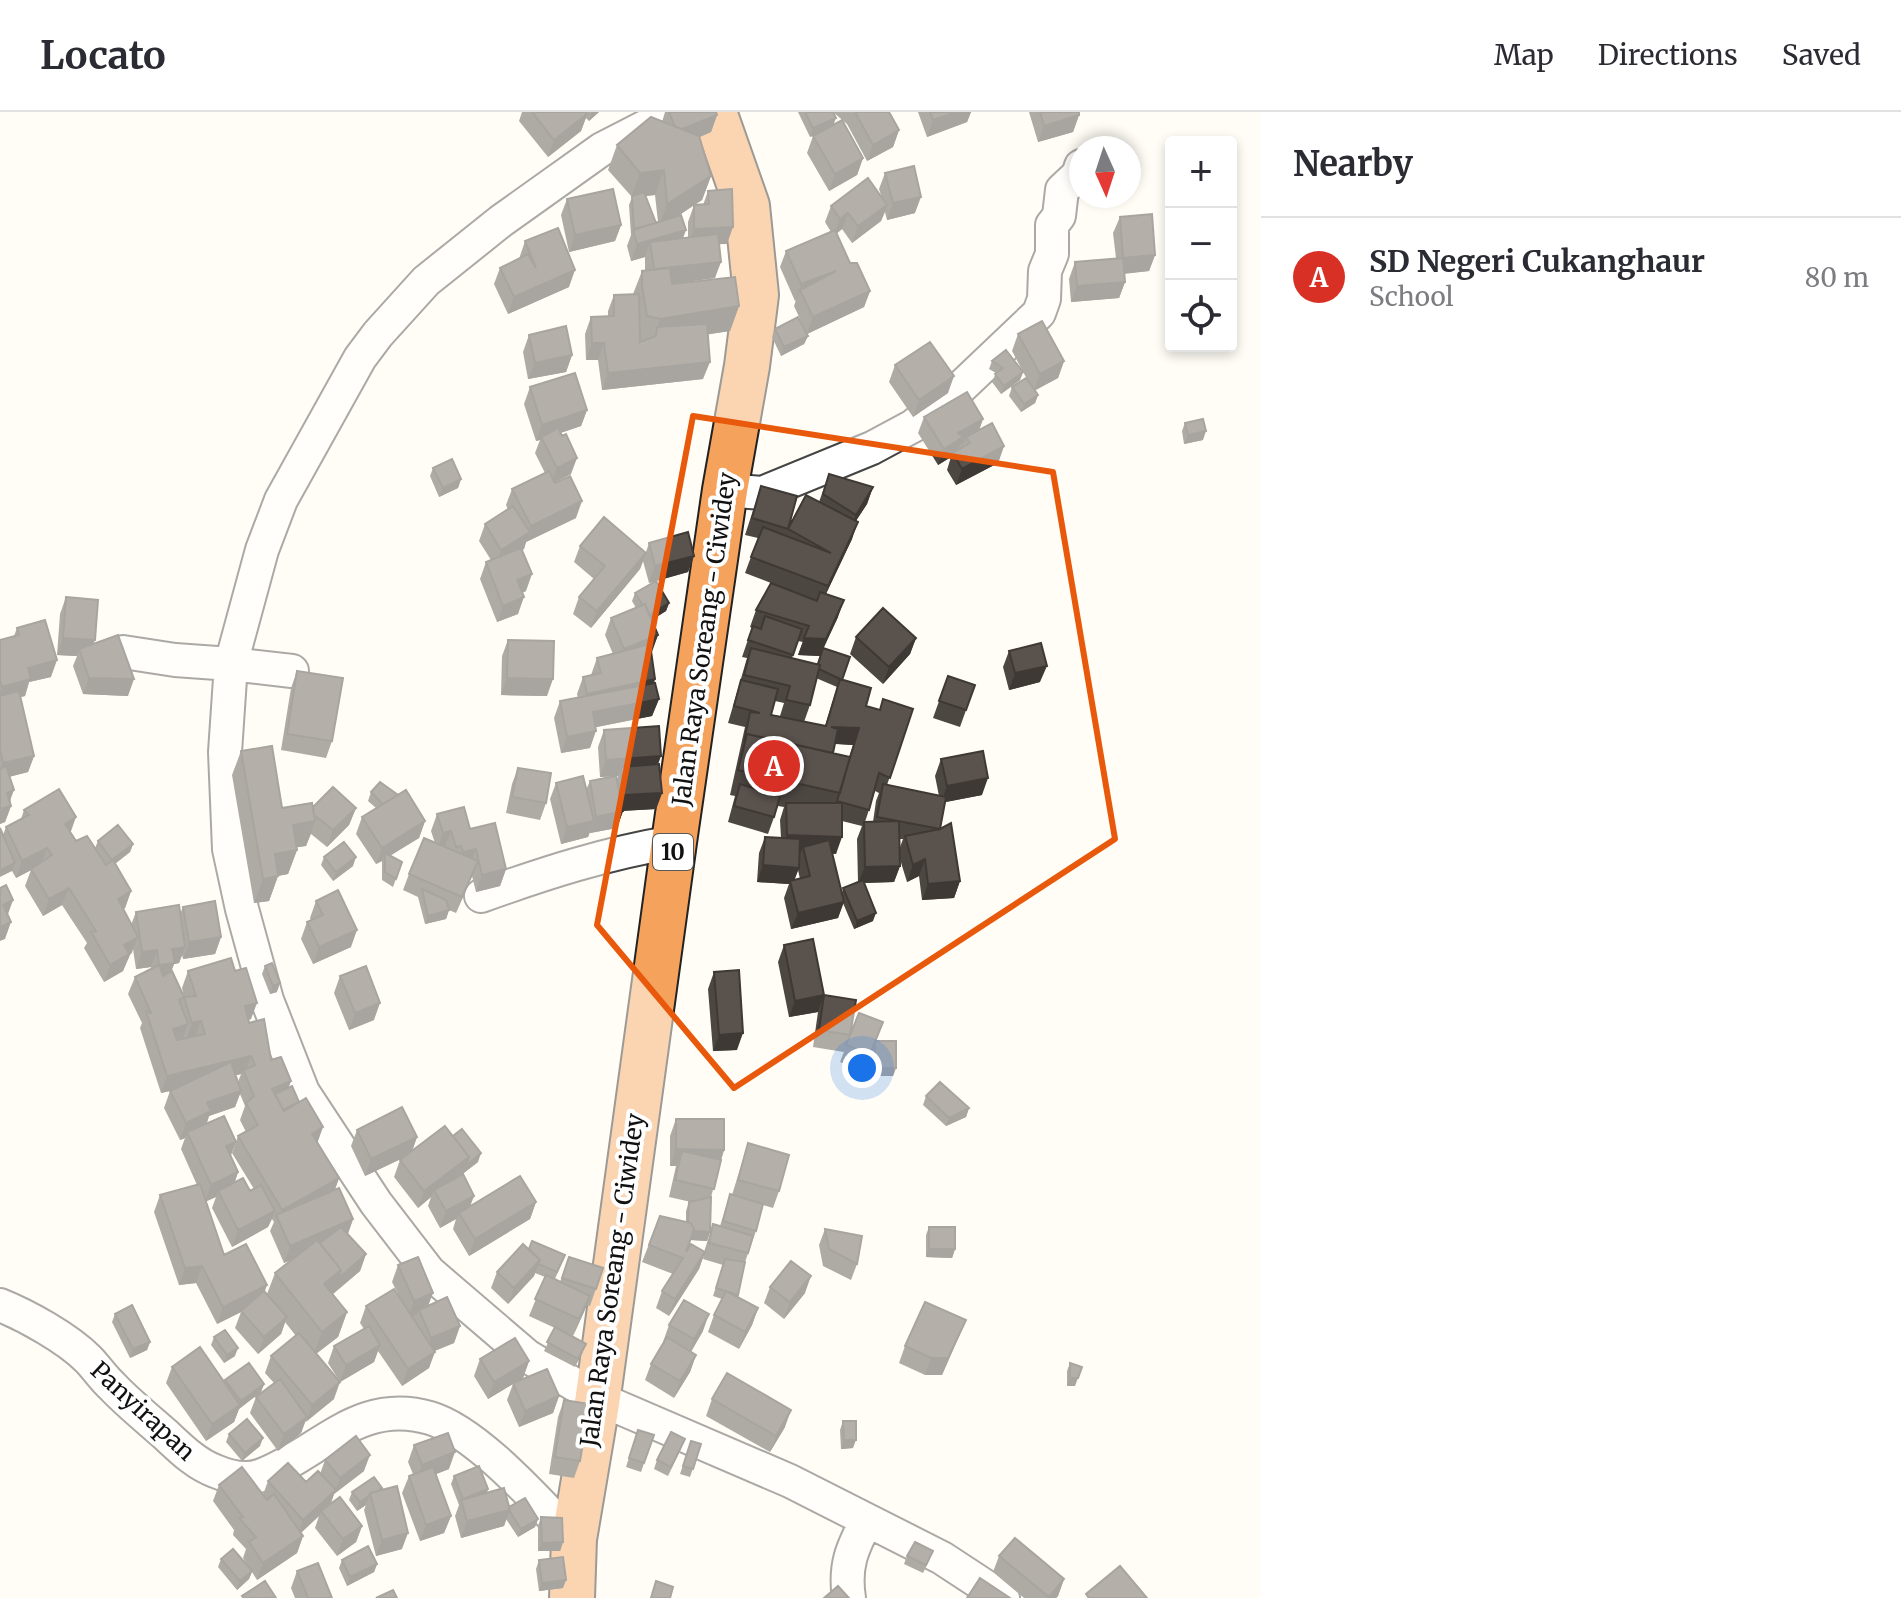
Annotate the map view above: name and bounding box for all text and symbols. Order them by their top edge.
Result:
text: Locato [40,32,166,79]
text: Map [1494,37,1554,73]
text: Directions [1598,37,1738,73]
text: Saved [1782,37,1861,73]
north arrow [1069,136,1141,208]
map controls [1165,136,1237,352]
button: + [1165,136,1237,208]
text: Nearby [1293,143,1413,185]
button: − [1165,208,1237,280]
text: SD Negeri Cukanghaur [1369,242,1705,280]
text: A [1310,261,1328,294]
text: 80 m [1805,261,1869,294]
button: locate [1165,280,1237,352]
text: School [1369,280,1454,313]
street label: Jalan Raya Soreang - Ciwidey [665,470,743,809]
pin: A [748,736,800,796]
road number: 10 [653,834,693,870]
your location [842,1048,882,1088]
street label: Jalan Raya Soreang - Ciwidey [573,1111,651,1450]
street label: Panyirapan [84,1355,202,1467]

